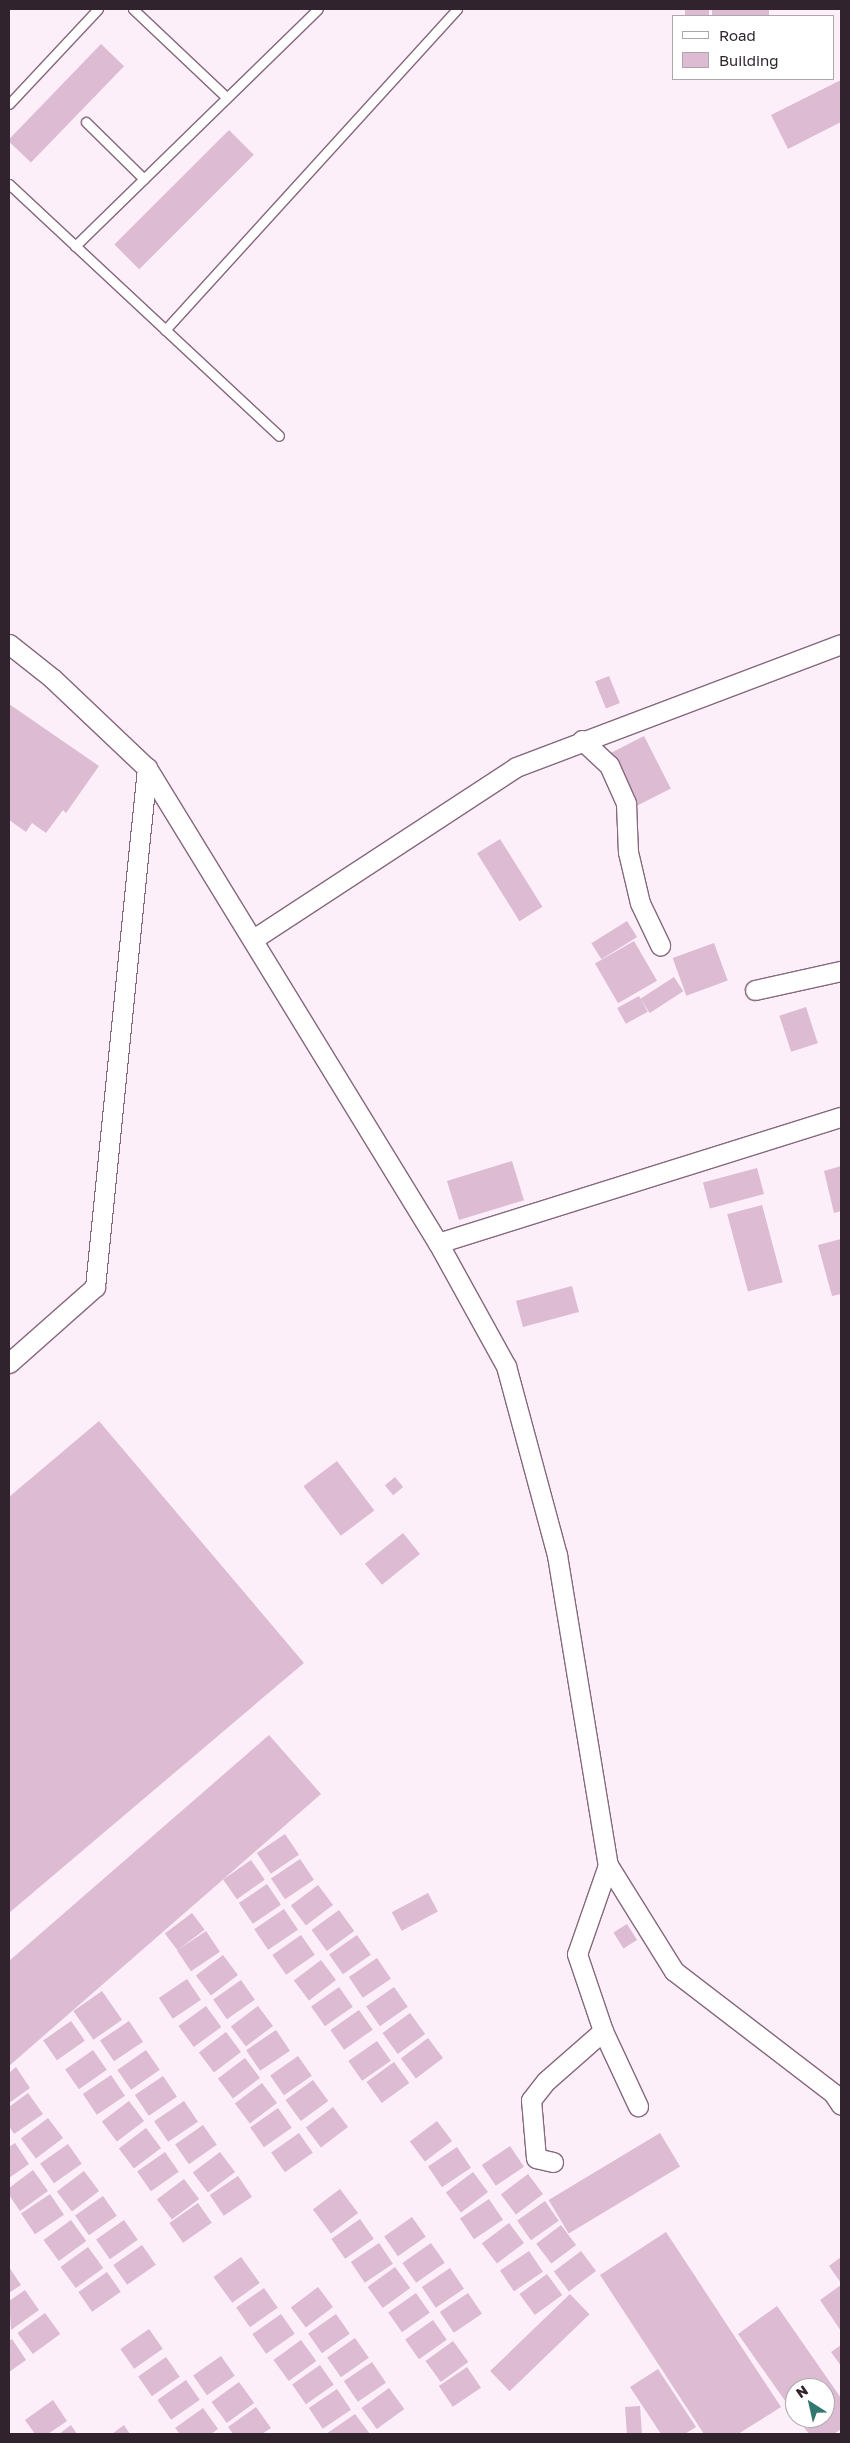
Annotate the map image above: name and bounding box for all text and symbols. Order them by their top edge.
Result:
legend [672,15,835,80]
text: Road [719,26,756,44]
text: Building [719,51,779,69]
north arrow [785,2378,835,2428]
text: N [792,2381,811,2401]

